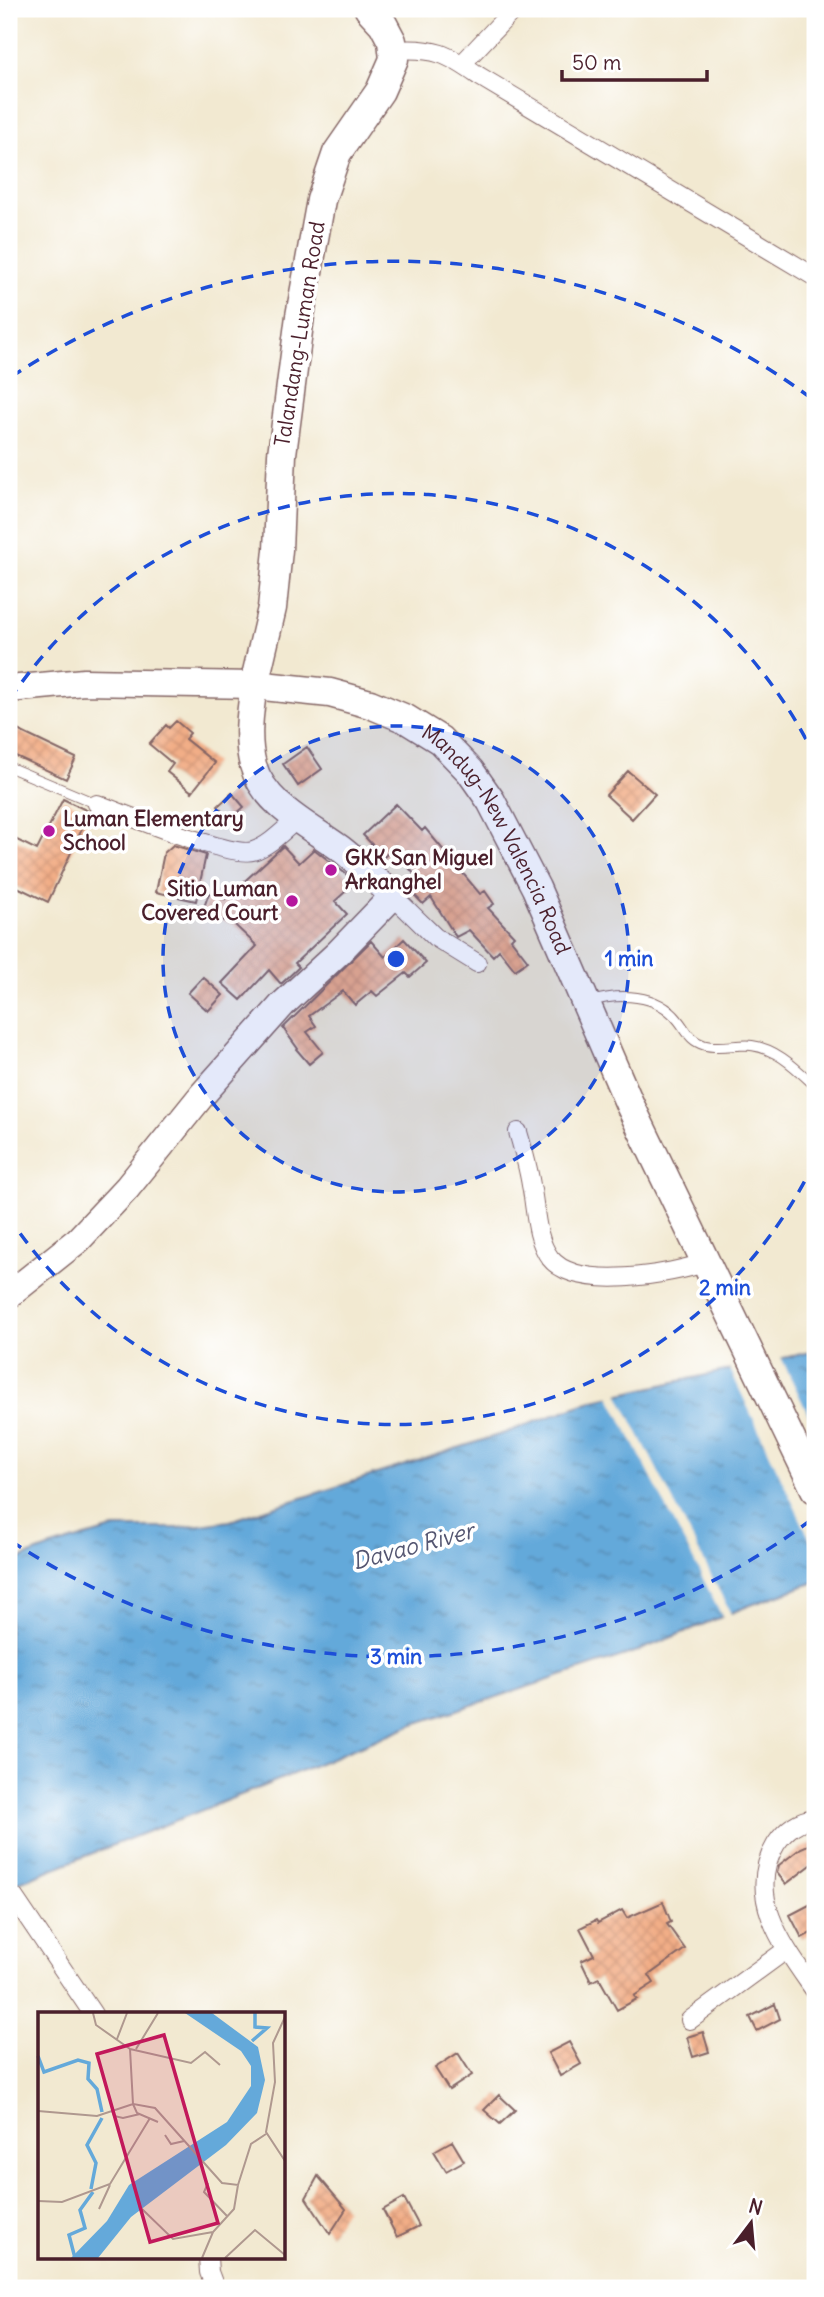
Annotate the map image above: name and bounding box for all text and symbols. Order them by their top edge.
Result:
scale bar [562,38,707,82]
text: 50 m [572,49,621,76]
street label: Talandang-Luman Road [268,219,331,449]
street label: Mandug-New Valencia Road [417,718,577,958]
place label: Luman Elementary School [63,805,244,856]
marker: Luman Elementary School [41,823,57,839]
place label: GKK San Miguel Arkanghel [345,844,494,895]
marker: GKK San Miguel Arkanghel [323,862,339,878]
place label: Sitio Luman Covered Court [141,875,279,926]
marker: Sitio Luman Covered Court [284,893,300,909]
text: 1 min [605,945,653,972]
centre of rings [384,947,408,971]
text: 2 min [699,1274,751,1301]
water label: Davao River [349,1515,479,1576]
text: 3 min [370,1643,422,1670]
inset map [38,2012,285,2258]
north arrow [716,2188,786,2258]
text: N [746,2193,765,2220]

